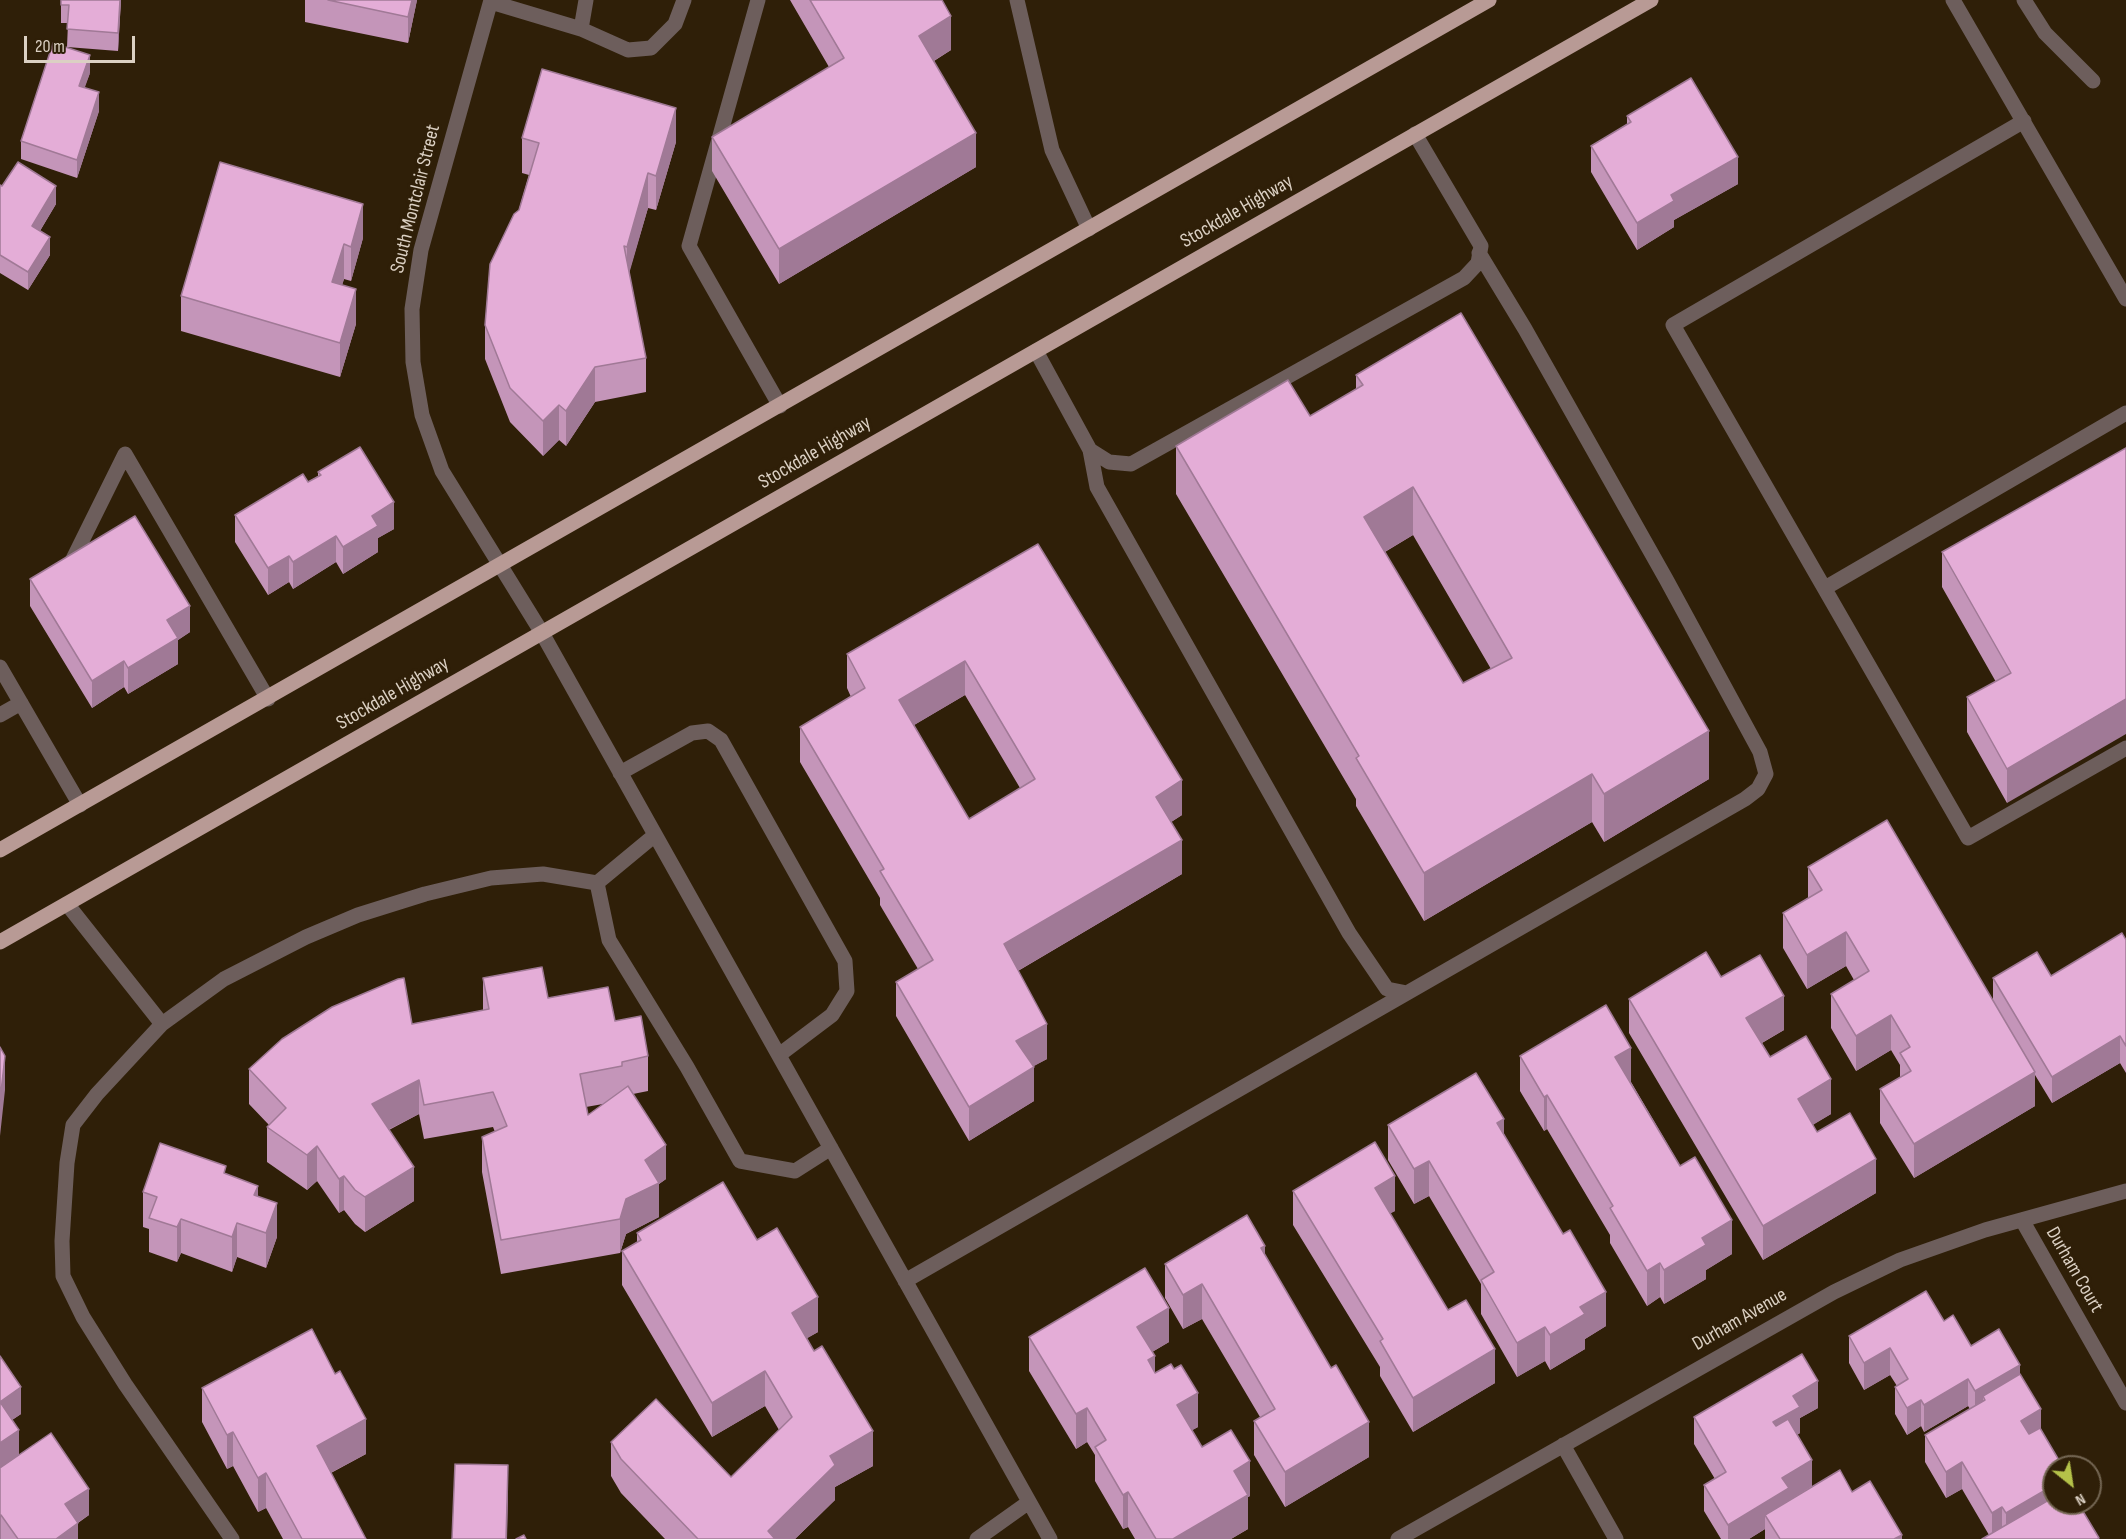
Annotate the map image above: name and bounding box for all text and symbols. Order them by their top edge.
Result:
scale bar [27,24,138,62]
text: 20 m [35,36,65,57]
street label: South Montclair Street [386,122,446,276]
street label: Stockdale Highway [1177,170,1297,254]
street label: Stockdale Highway [755,411,875,495]
street label: Stockdale Highway [333,652,453,736]
street label: Durham Court [2040,1223,2108,1317]
street label: Durham Avenue [1688,1283,1792,1357]
north arrow [2042,1455,2102,1515]
text: N [2072,1489,2089,1510]

